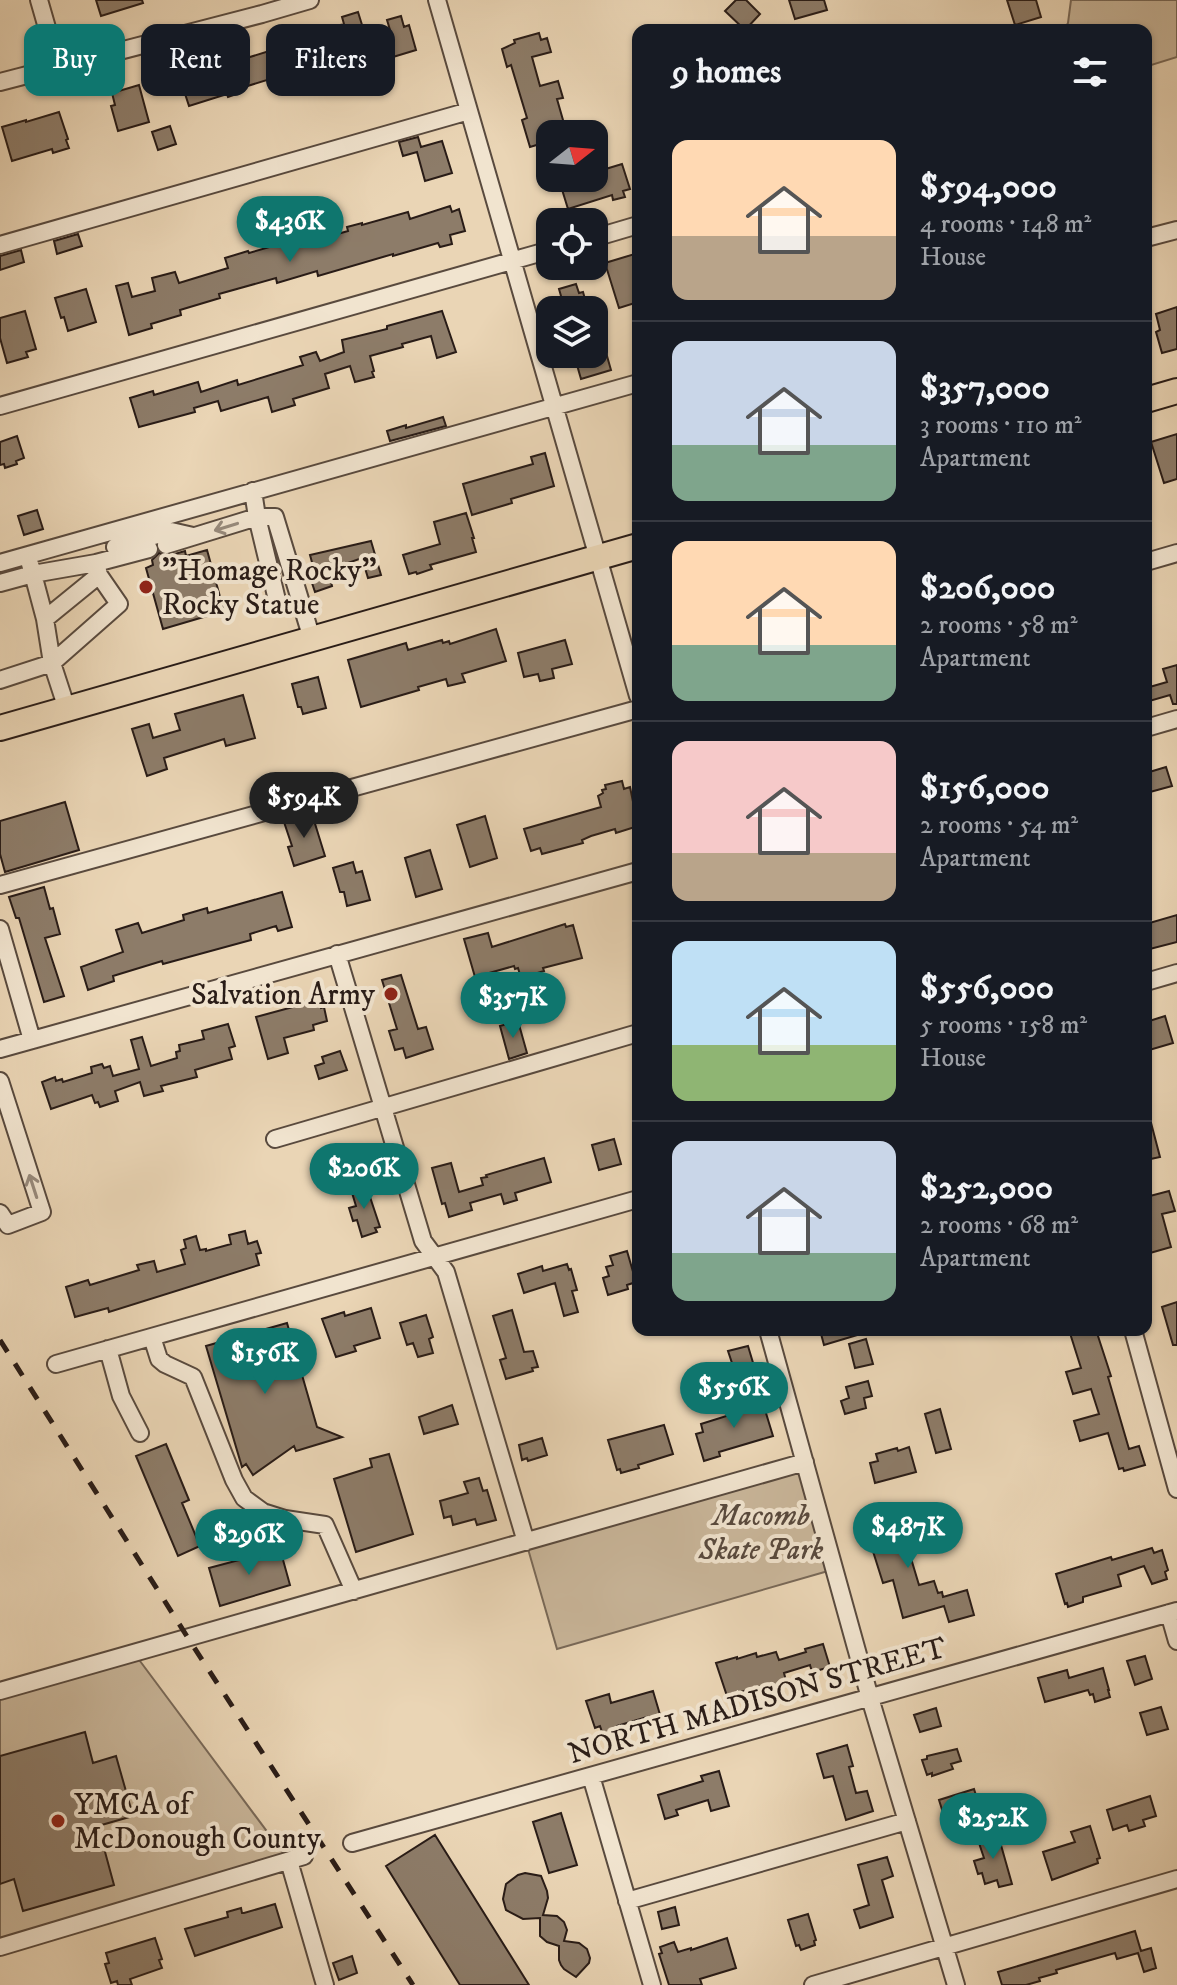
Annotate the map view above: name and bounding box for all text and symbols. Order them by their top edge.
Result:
chip: Buy [24,24,125,96]
chip: Rent [141,24,250,96]
chip: Filters [266,24,395,96]
icon: filters [1068,50,1112,94]
text: 9 homes [672,51,781,93]
north arrow [536,120,608,192]
map controls [536,120,608,368]
text: $594,000 [920,166,1057,208]
icon: home [736,172,832,268]
pin: $436K [234,196,346,264]
text: $436K [255,205,325,238]
button: locate [536,208,608,280]
text: 4 rooms · 148 m² [920,208,1091,241]
text: House [920,241,986,274]
button: layers [536,296,608,368]
text: $357,000 [920,367,1050,409]
icon: home [736,373,832,469]
text: 3 rooms · 110 m² [920,409,1082,442]
text: Apartment [920,442,1031,475]
one-way arrow [213,520,239,535]
place label: "Homage Rocky" Rocky Statue [162,553,377,624]
text: $206,000 [920,567,1055,609]
icon: home [736,573,832,669]
marker: "Homage Rocky" Rocky Statue [137,578,155,596]
text: 2 rooms · 58 m² [920,609,1078,642]
text: Apartment [920,642,1031,675]
text: $156,000 [920,767,1049,809]
pin: $594K [248,772,360,840]
icon: home [736,773,832,869]
text: $594K [267,781,341,814]
text: 2 rooms · 54 m² [920,809,1078,842]
text: Apartment [920,842,1031,875]
text: $556,000 [920,967,1054,1009]
pin: $357K [457,972,569,1040]
icon: home [736,973,832,1069]
place label: Salvation Army [191,977,376,1014]
text: $357K [479,981,547,1014]
marker: Salvation Army [382,985,400,1003]
text: 5 rooms · 158 m² [920,1009,1087,1042]
text: House [920,1042,986,1075]
pin: $206K [308,1143,420,1211]
text: $206K [328,1152,400,1185]
text: $252,000 [920,1167,1053,1209]
icon: home [736,1173,832,1269]
one-way arrow [25,1174,40,1199]
text: 2 rooms · 68 m² [920,1209,1078,1242]
text: Apartment [920,1242,1031,1275]
pin: $156K [209,1328,321,1396]
text: $156K [231,1337,299,1370]
pin: $556K [678,1362,790,1430]
text: $556K [698,1371,770,1404]
park label: Macomb Skate Park [698,1498,824,1569]
pin: $487K [852,1502,964,1570]
pin: $296K [193,1509,305,1577]
text: $487K [871,1511,945,1544]
text: $296K [213,1518,285,1551]
street label: NORTH MADISON STREET [564,1630,951,1773]
place label: YMCA of McDonough County [74,1787,321,1858]
pin: $252K [937,1793,1049,1861]
text: $252K [958,1802,1028,1835]
marker: YMCA of McDonough County [49,1812,67,1830]

